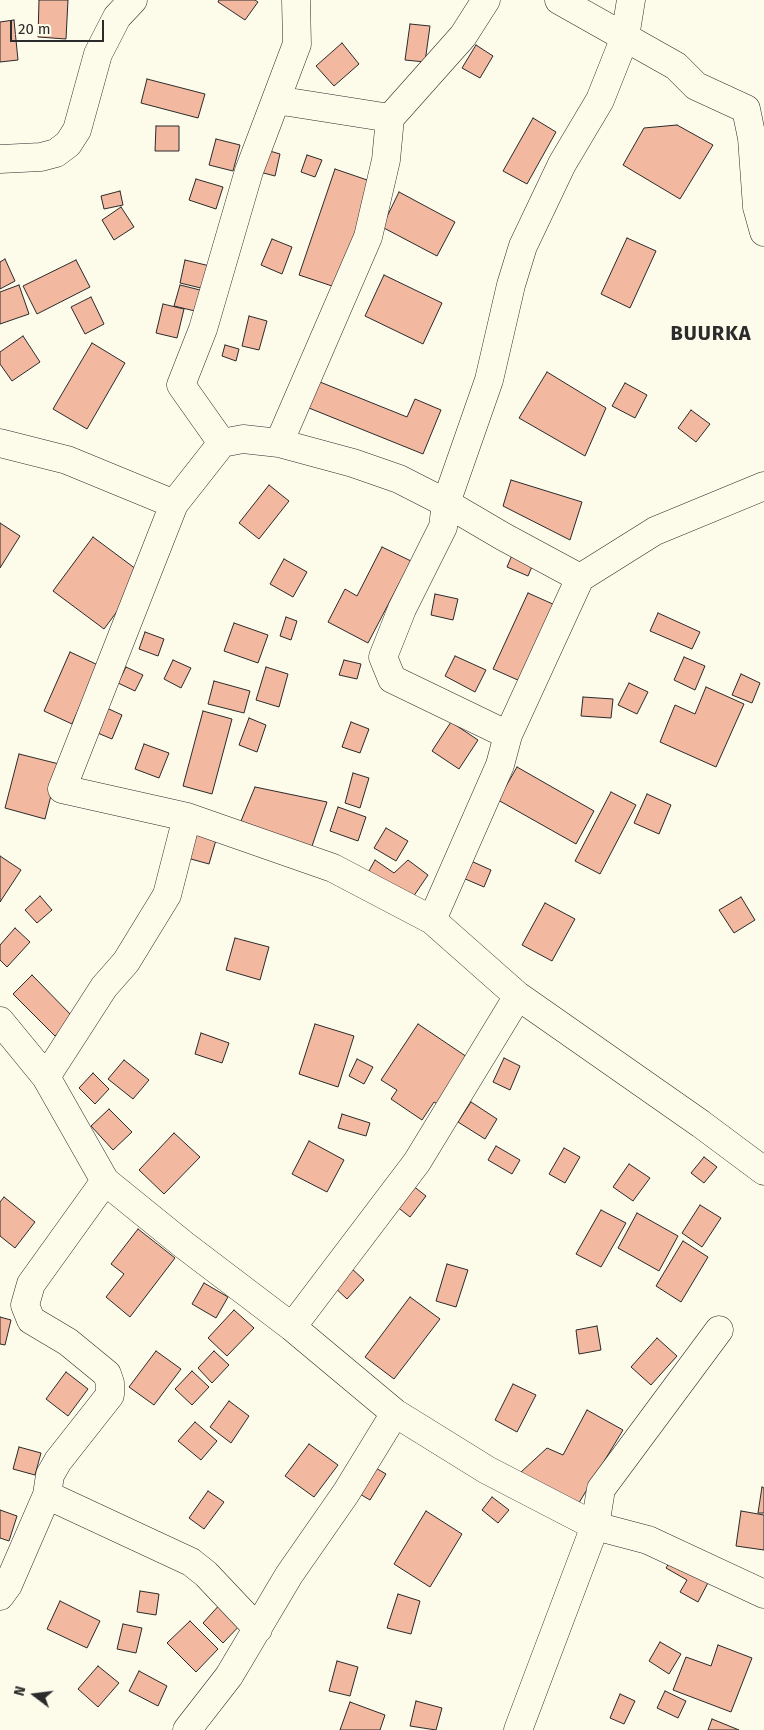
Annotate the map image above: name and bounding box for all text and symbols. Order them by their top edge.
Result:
scale bar [12,10,106,42]
text: 20 m [18,20,51,38]
district label: BUURKA [670,322,752,346]
north arrow [10,1670,60,1720]
text: N [11,1684,29,1698]

